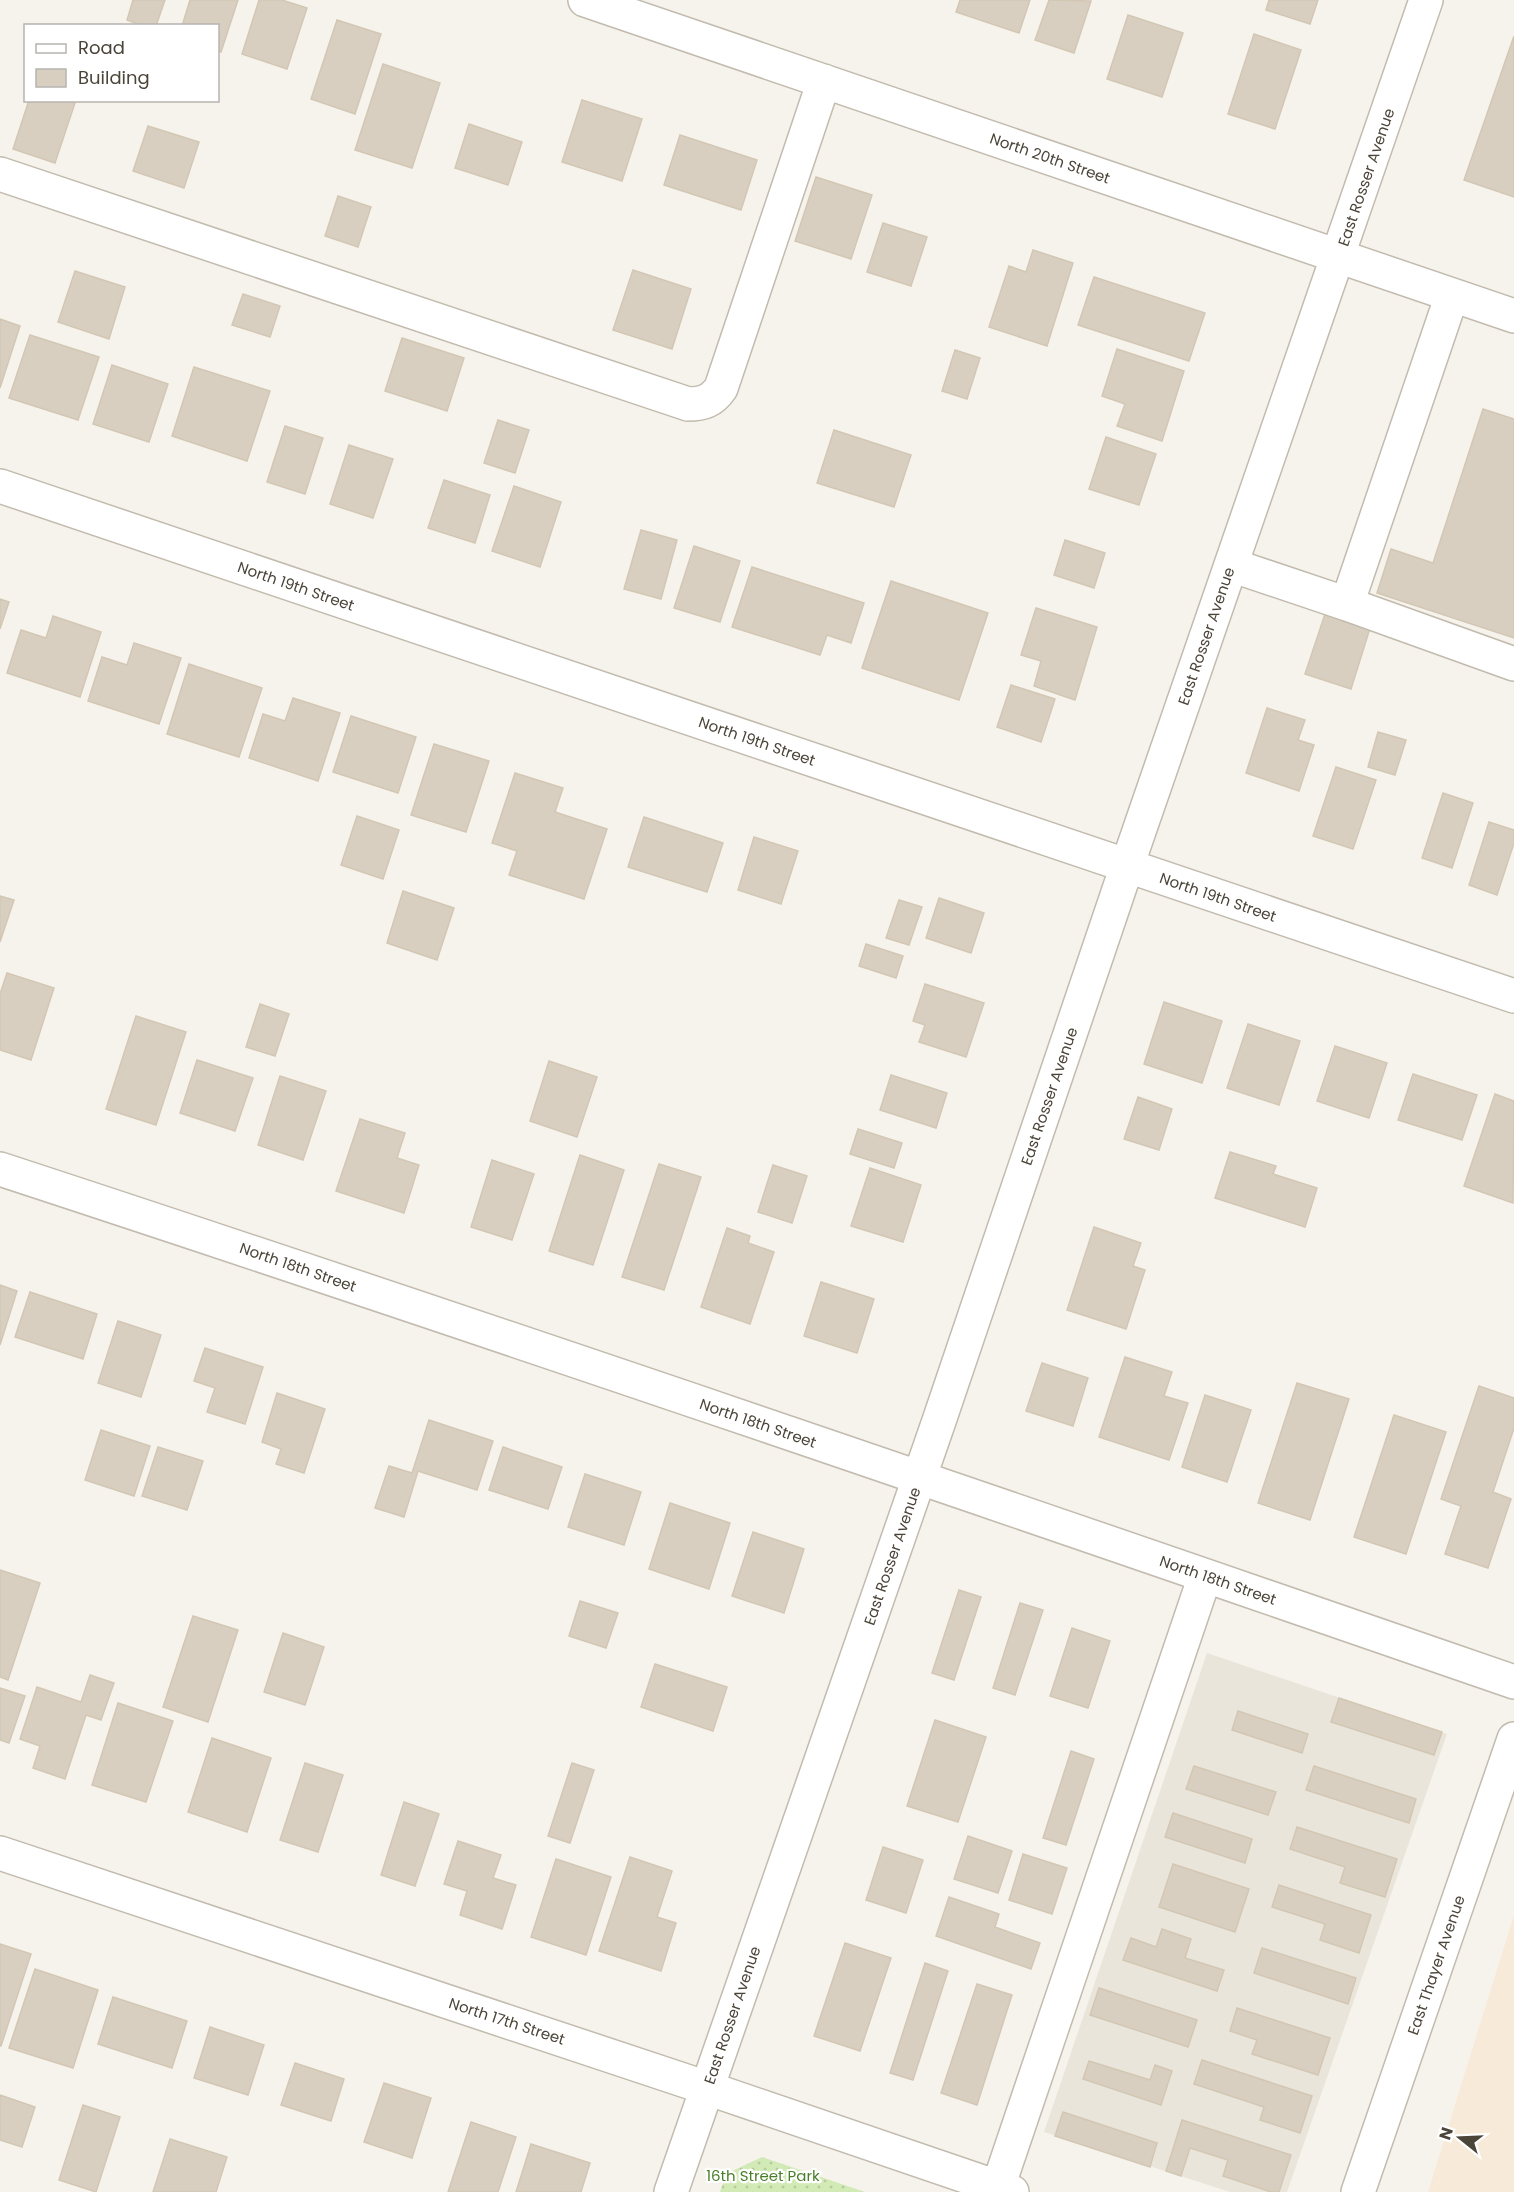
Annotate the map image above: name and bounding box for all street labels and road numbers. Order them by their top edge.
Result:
street label: East Rosser Avenue [1333,105,1399,249]
street label: North 20th Street [987,128,1113,188]
street label: North 19th Street [235,556,357,616]
street label: East Rosser Avenue [1173,564,1239,708]
street label: North 19th Street [696,711,818,771]
street label: North 19th Street [1157,867,1279,927]
street label: East Rosser Avenue [1016,1024,1082,1168]
street label: North 18th Street [237,1237,359,1297]
street label: North 18th Street [697,1393,819,1453]
street label: East Rosser Avenue [859,1484,925,1628]
street label: North 18th Street [1157,1550,1279,1610]
street label: East Thayer Avenue [1402,1892,1470,2038]
street label: East Rosser Avenue [699,1943,765,2087]
street label: North 17th Street [446,1992,568,2050]

